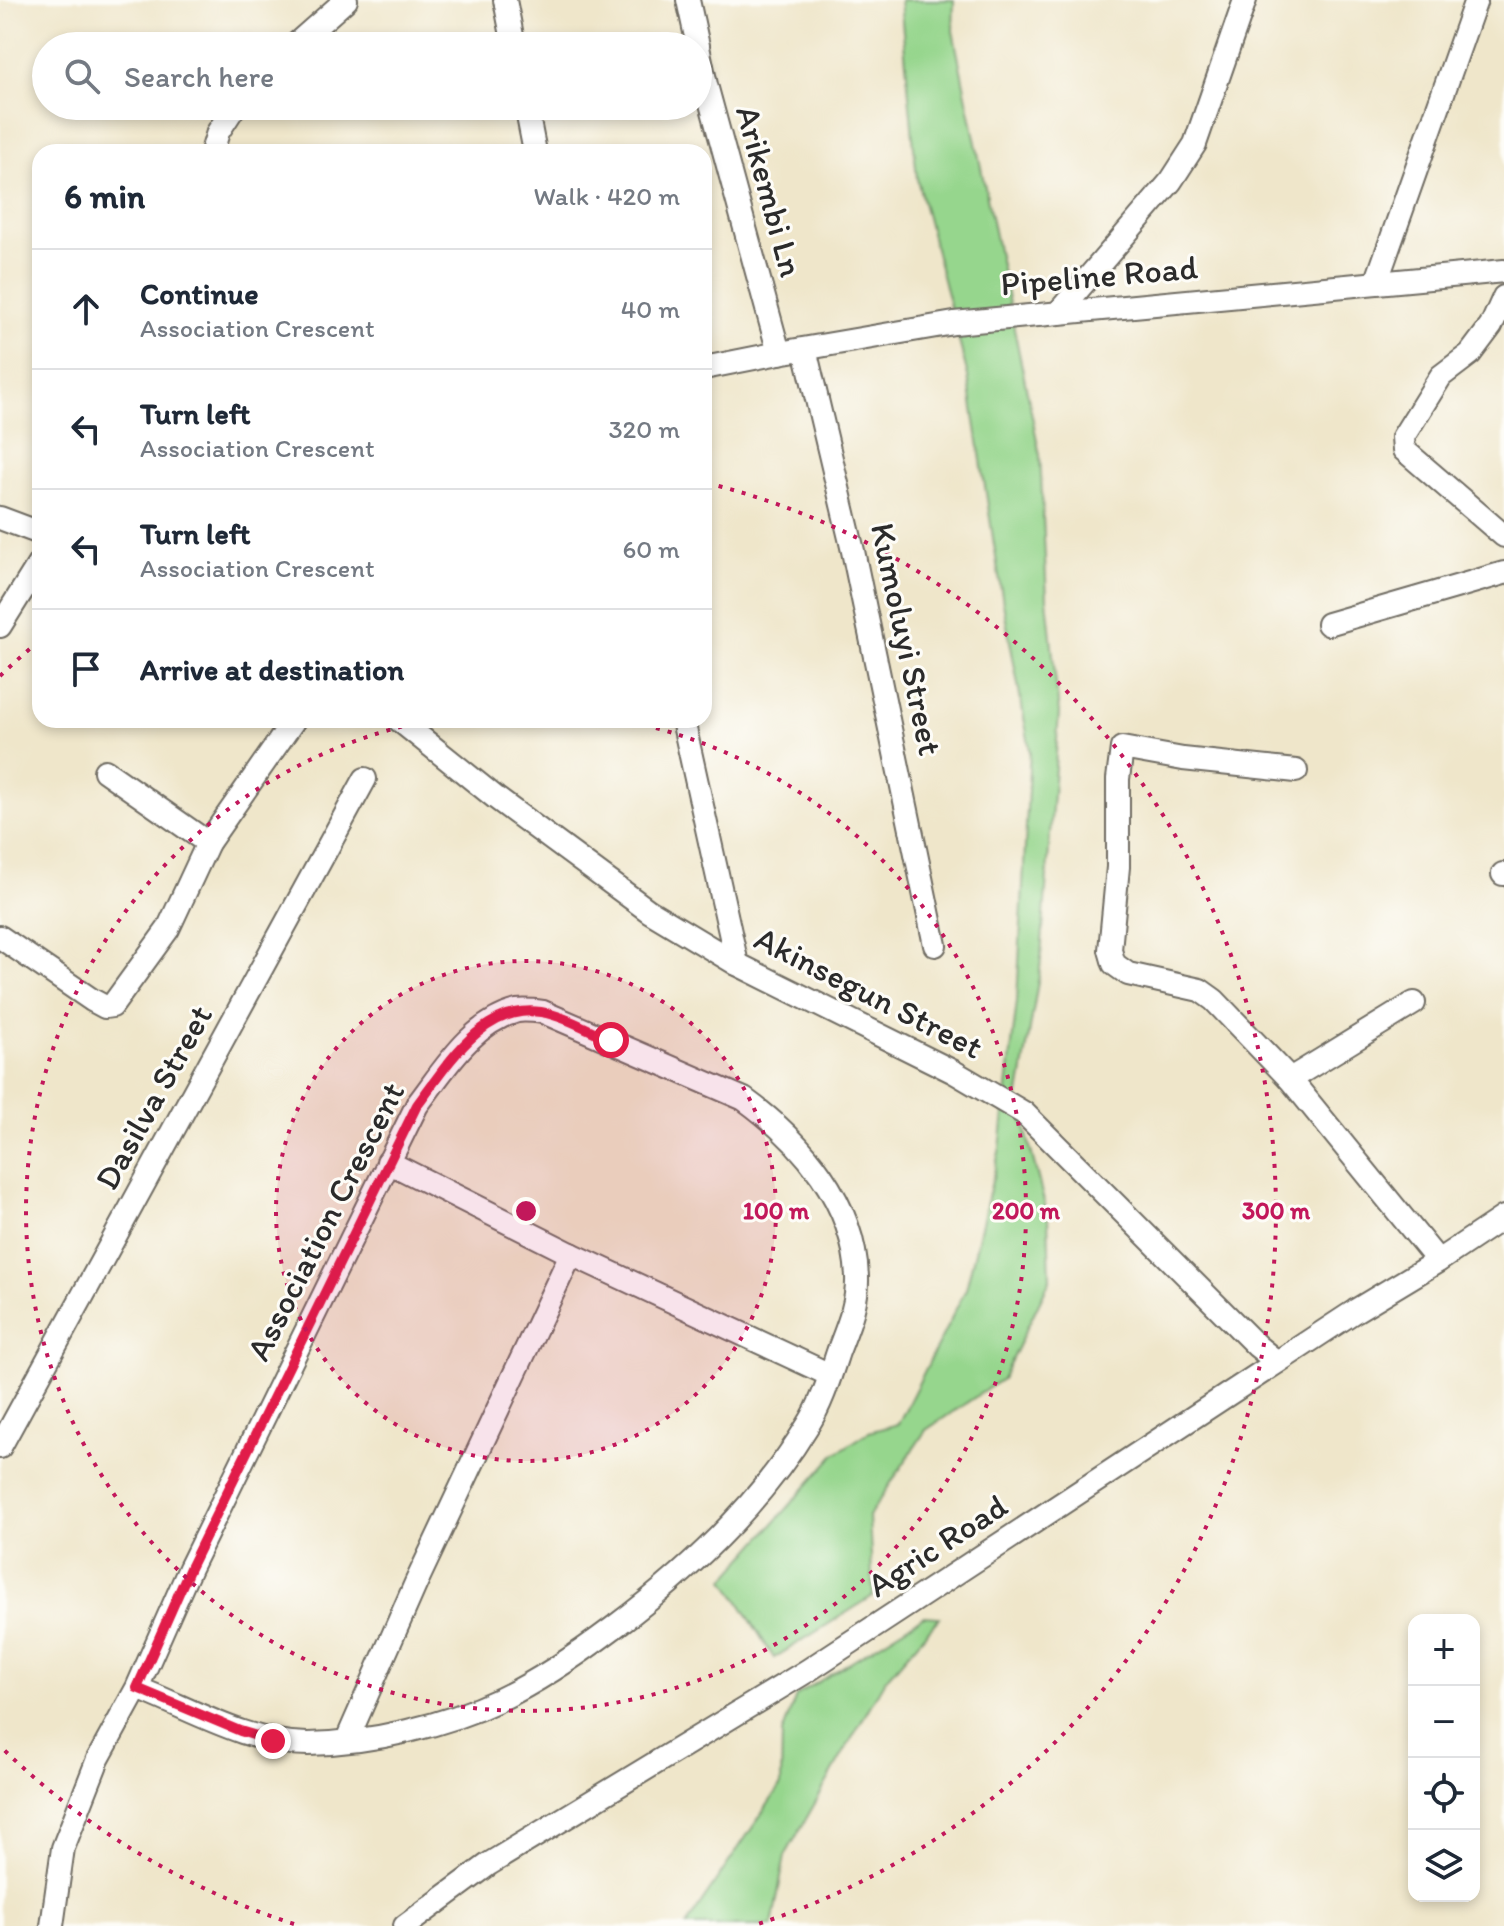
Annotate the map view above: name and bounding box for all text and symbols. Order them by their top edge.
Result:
search box [32,32,712,120]
icon: search [60,54,104,98]
text: Search here [124,58,274,95]
street label: Arikembi Ln [727,101,812,281]
text: 6 min [64,176,145,217]
text: Walk · 420 m [534,180,680,212]
street label: Pipeline Road [999,246,1200,305]
text: Continue [140,275,259,312]
icon: ahead [64,287,108,331]
text: 40 m [621,293,680,325]
text: Association Crescent [140,312,375,344]
text: Turn left [140,395,251,432]
icon: left [64,407,108,451]
text: 320 m [608,413,680,445]
text: Association Crescent [140,432,375,464]
text: Turn left [140,515,251,552]
street label: Kumoluyi Street [862,519,951,759]
icon: left [64,527,108,571]
text: 60 m [623,533,680,565]
text: Association Crescent [140,552,375,584]
icon: arrive [64,647,108,691]
text: Arrive at destination [140,651,404,688]
street label: Akinsegun Street [748,917,990,1068]
street label: Dasilva Street [86,998,221,1197]
route start [593,1022,629,1058]
street label: Association Crescent [238,1075,413,1367]
text: 100 m [743,1196,810,1225]
text: 200 m [992,1196,1061,1225]
text: 300 m [1242,1196,1311,1225]
centre of rings [512,1197,540,1225]
street label: Agric Road [860,1485,1015,1606]
map controls [1408,1614,1480,1902]
button: + [1408,1614,1480,1686]
button: − [1408,1686,1480,1758]
route end [255,1723,291,1759]
button: locate [1408,1758,1480,1830]
button: layers [1408,1830,1480,1902]

